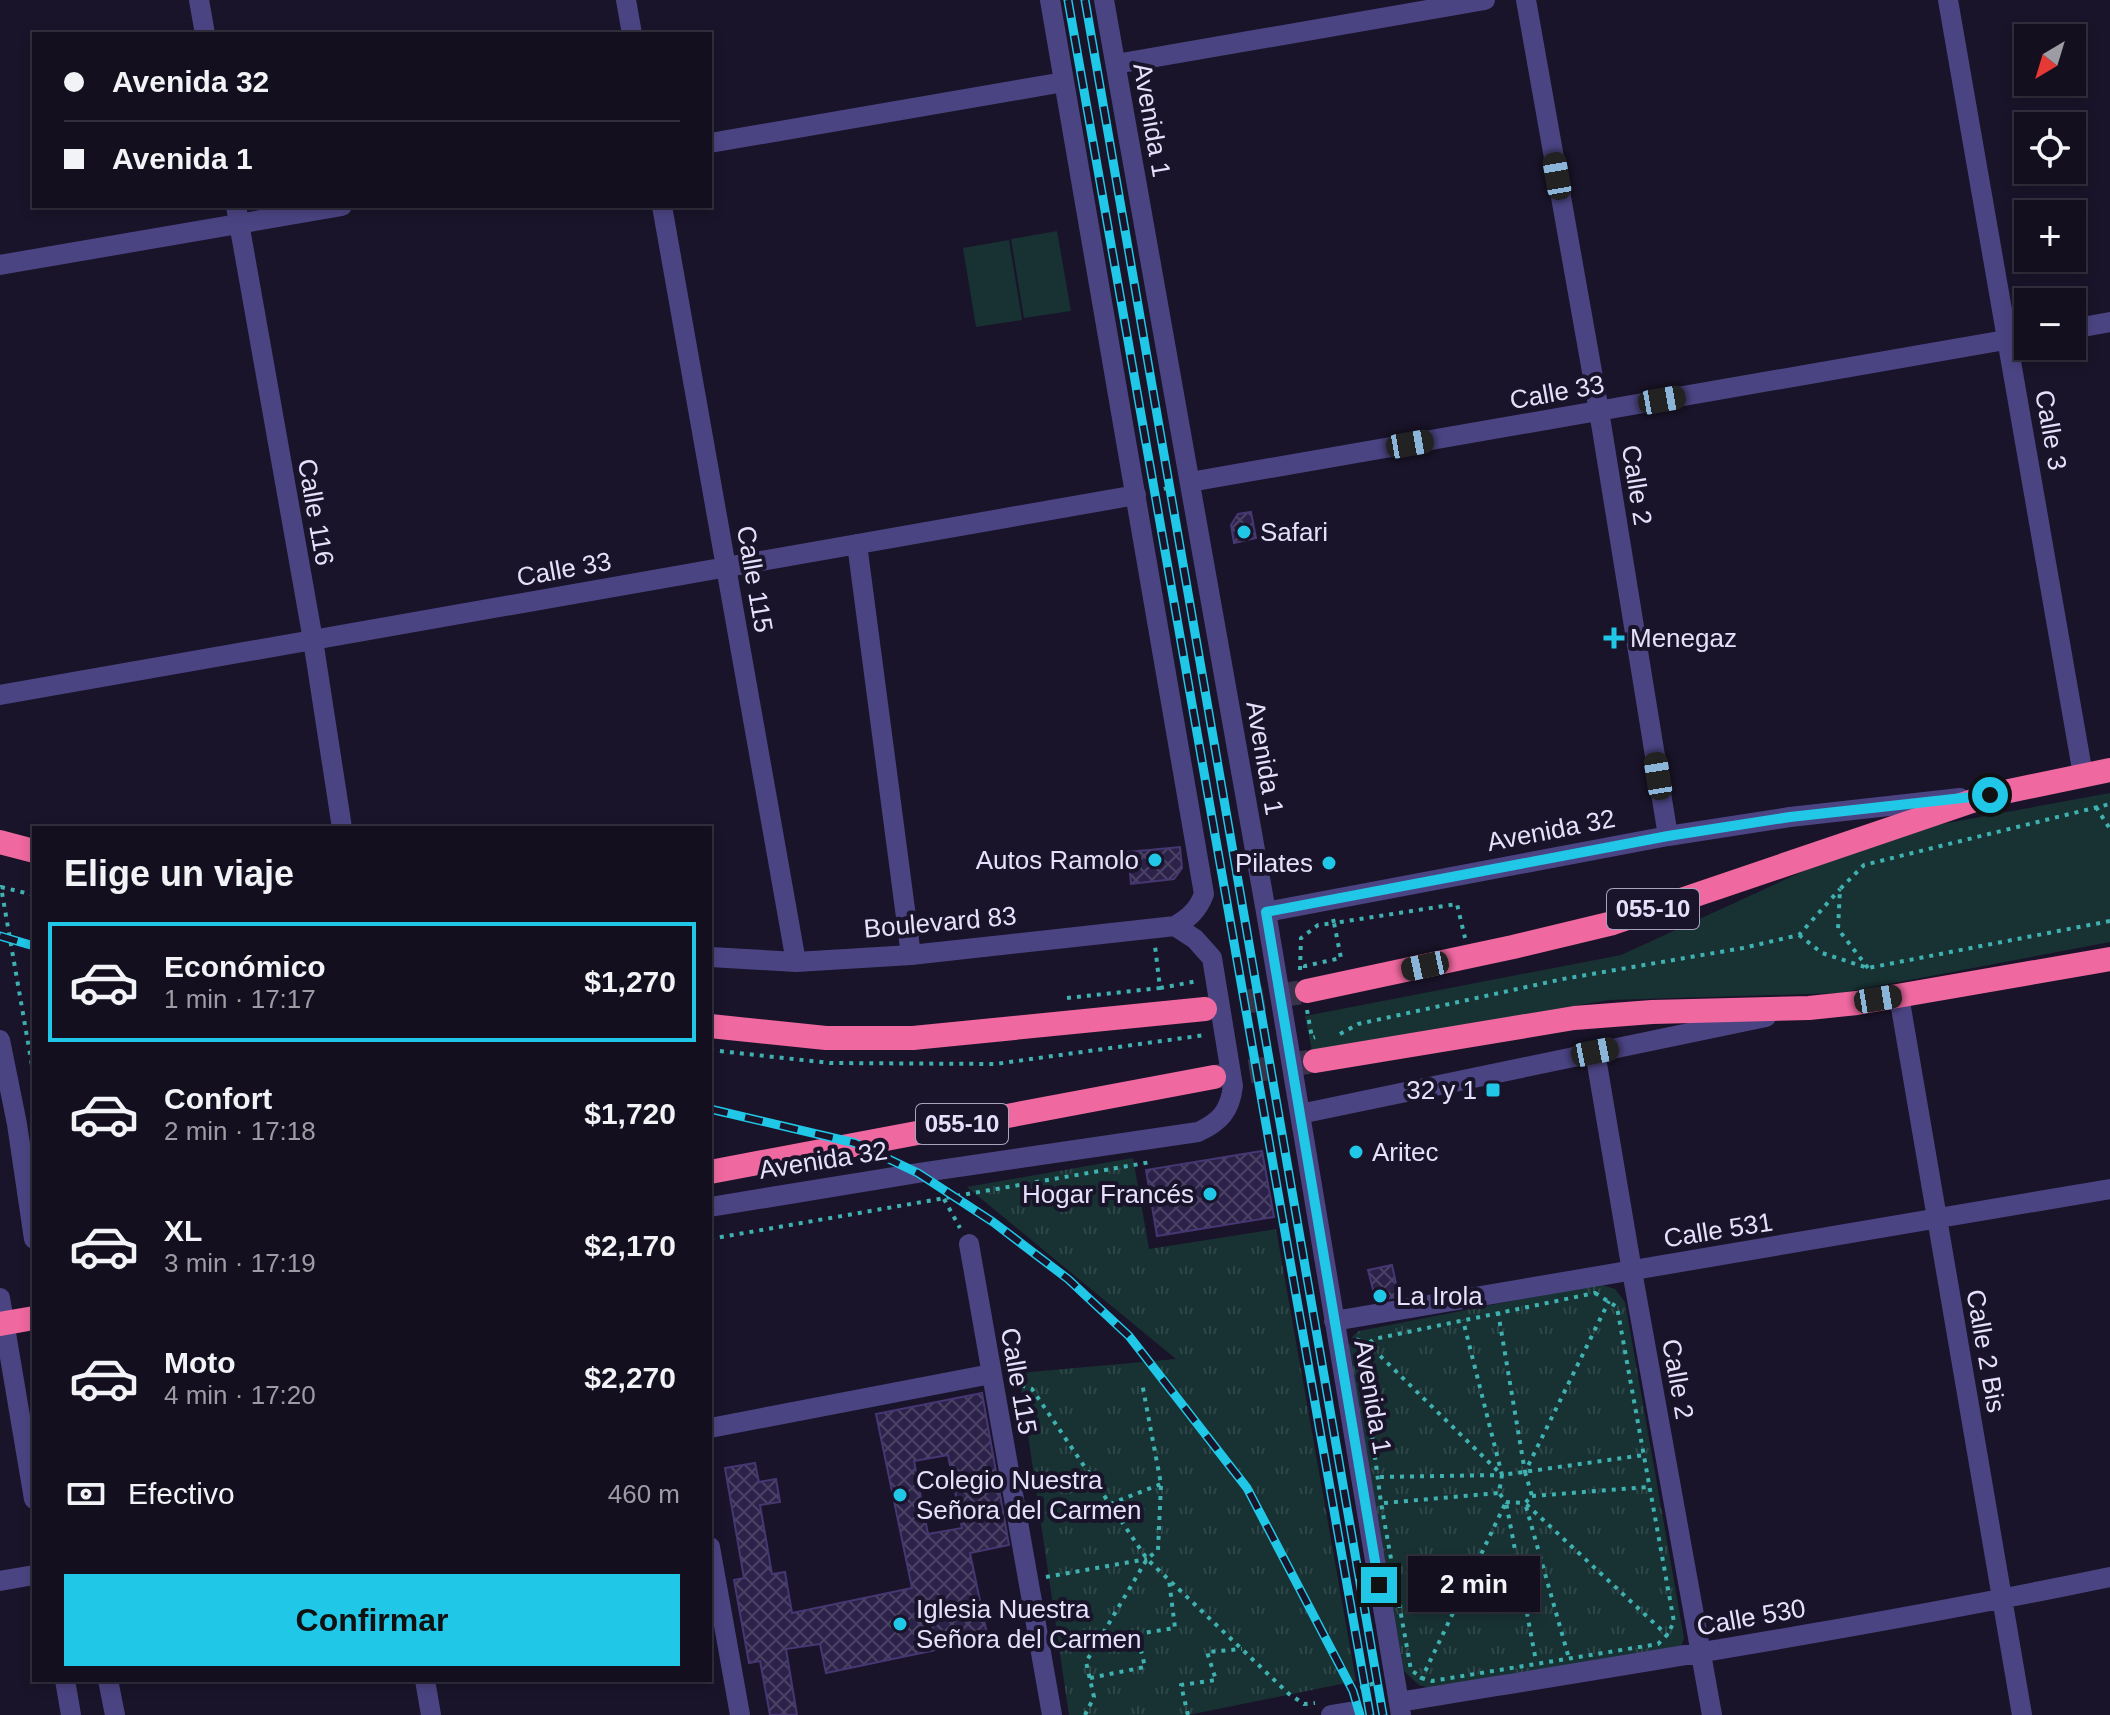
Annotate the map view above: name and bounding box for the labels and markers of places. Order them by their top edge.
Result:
place label: Safari [1260,517,1328,547]
marker: Safari [1235,523,1253,541]
place label: Menegaz [1630,623,1737,653]
marker: Menegaz [1605,629,1623,647]
place label: Autos Ramolo [976,845,1139,875]
place label: Pilates [1235,848,1313,878]
marker: Autos Ramolo [1146,851,1164,869]
marker: Pilates [1320,854,1338,872]
place label: 32 y 1 [1406,1075,1477,1105]
marker: 32 y 1 [1484,1081,1502,1099]
place label: Aritec [1372,1137,1438,1167]
marker: Aritec [1347,1143,1365,1161]
place label: Hogar Francés [1022,1179,1194,1209]
marker: Hogar Francés [1201,1185,1219,1203]
place label: La Irola [1396,1281,1483,1311]
marker: La Irola [1371,1287,1389,1305]
place label: Colegio Nuestra Señora del Carmen [916,1465,1141,1525]
marker: Colegio Nuestra Señora del Carmen [891,1486,909,1504]
place label: Iglesia Nuestra Señora del Carmen [916,1594,1141,1654]
marker: Iglesia Nuestra Señora del Carmen [891,1615,909,1633]

